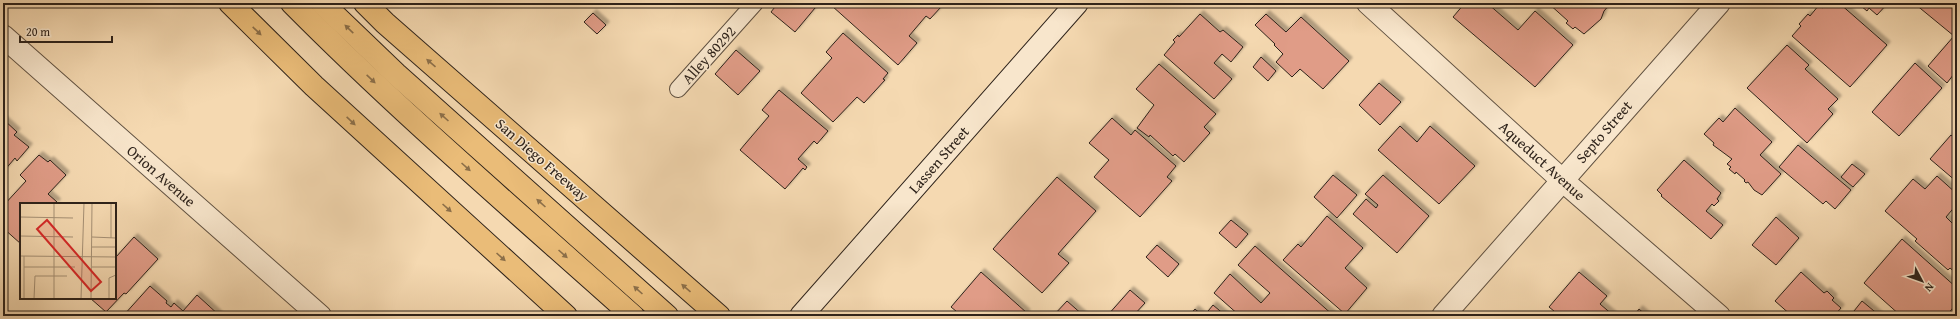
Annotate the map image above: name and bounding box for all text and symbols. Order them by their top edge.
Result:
scale bar [20,18,112,44]
street label: Alley 80292 [677,21,740,88]
text: 20 m [26,23,50,40]
one-way arrow [344,24,354,33]
one-way arrow [252,26,262,36]
one-way arrow [426,58,436,67]
one-way arrow [366,74,376,84]
street label: Septo Street [1571,95,1637,167]
one-way arrow [439,112,449,122]
street label: San Diego Freeway [491,113,594,206]
one-way arrow [346,116,356,125]
street label: Aqueduct Avenue [1495,116,1590,205]
street label: Lassen Street [903,121,974,198]
street label: Orion Avenue [122,140,200,211]
one-way arrow [461,162,471,172]
one-way arrow [536,199,546,208]
inset map [20,203,116,299]
one-way arrow [442,204,452,213]
one-way arrow [558,249,568,258]
one-way arrow [495,252,506,261]
north arrow [1902,261,1942,301]
text: N [1921,280,1938,296]
one-way arrow [681,283,692,292]
one-way arrow [633,285,643,295]

